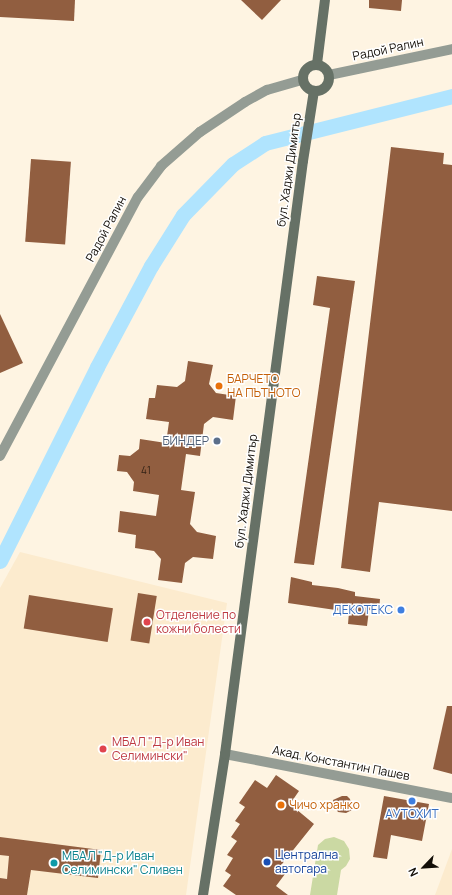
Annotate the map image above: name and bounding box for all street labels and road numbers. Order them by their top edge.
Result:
street label: Радой Ралин [351,34,425,64]
street label: бул. Хаджи Димитър [274,112,304,228]
street label: Радой Ралин [83,194,129,264]
street label: бул. Хаджи Димитър [232,433,260,549]
street label: Акад. Константин Пашев [271,743,411,783]

